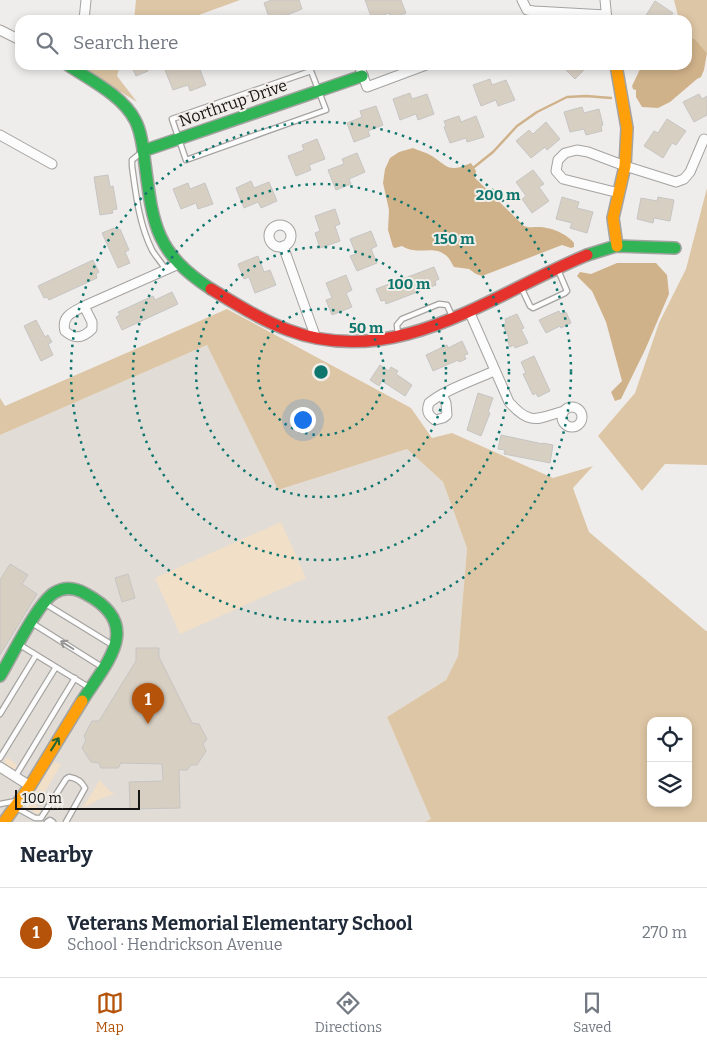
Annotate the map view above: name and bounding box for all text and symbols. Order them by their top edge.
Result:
search box [15,15,692,70]
icon: search [33,29,61,57]
text: Search here [73,31,178,54]
street label: Northrup Drive [176,76,290,130]
text: 200 m [476,186,521,204]
text: 150 m [433,230,475,248]
text: 100 m [388,275,431,293]
text: 50 m [349,319,384,337]
centre of rings [312,363,330,381]
your location [290,407,316,433]
one-way arrow [61,640,75,650]
pin: 1 [132,683,164,724]
map controls [647,717,692,807]
button: locate [647,717,692,762]
one-way arrow [50,737,60,751]
button: layers [647,762,692,807]
scale bar [15,787,140,810]
text: 100 m [22,790,62,807]
text: Nearby [20,842,93,868]
text: Veterans Memorial Elementary School [67,912,413,935]
text: 1 [33,923,39,942]
text: 270 m [642,923,687,942]
text: School · Hendrickson Avenue [67,935,282,954]
tab: Map [95,989,124,1036]
tab: Directions [315,989,382,1036]
tab: Saved [573,989,612,1036]

